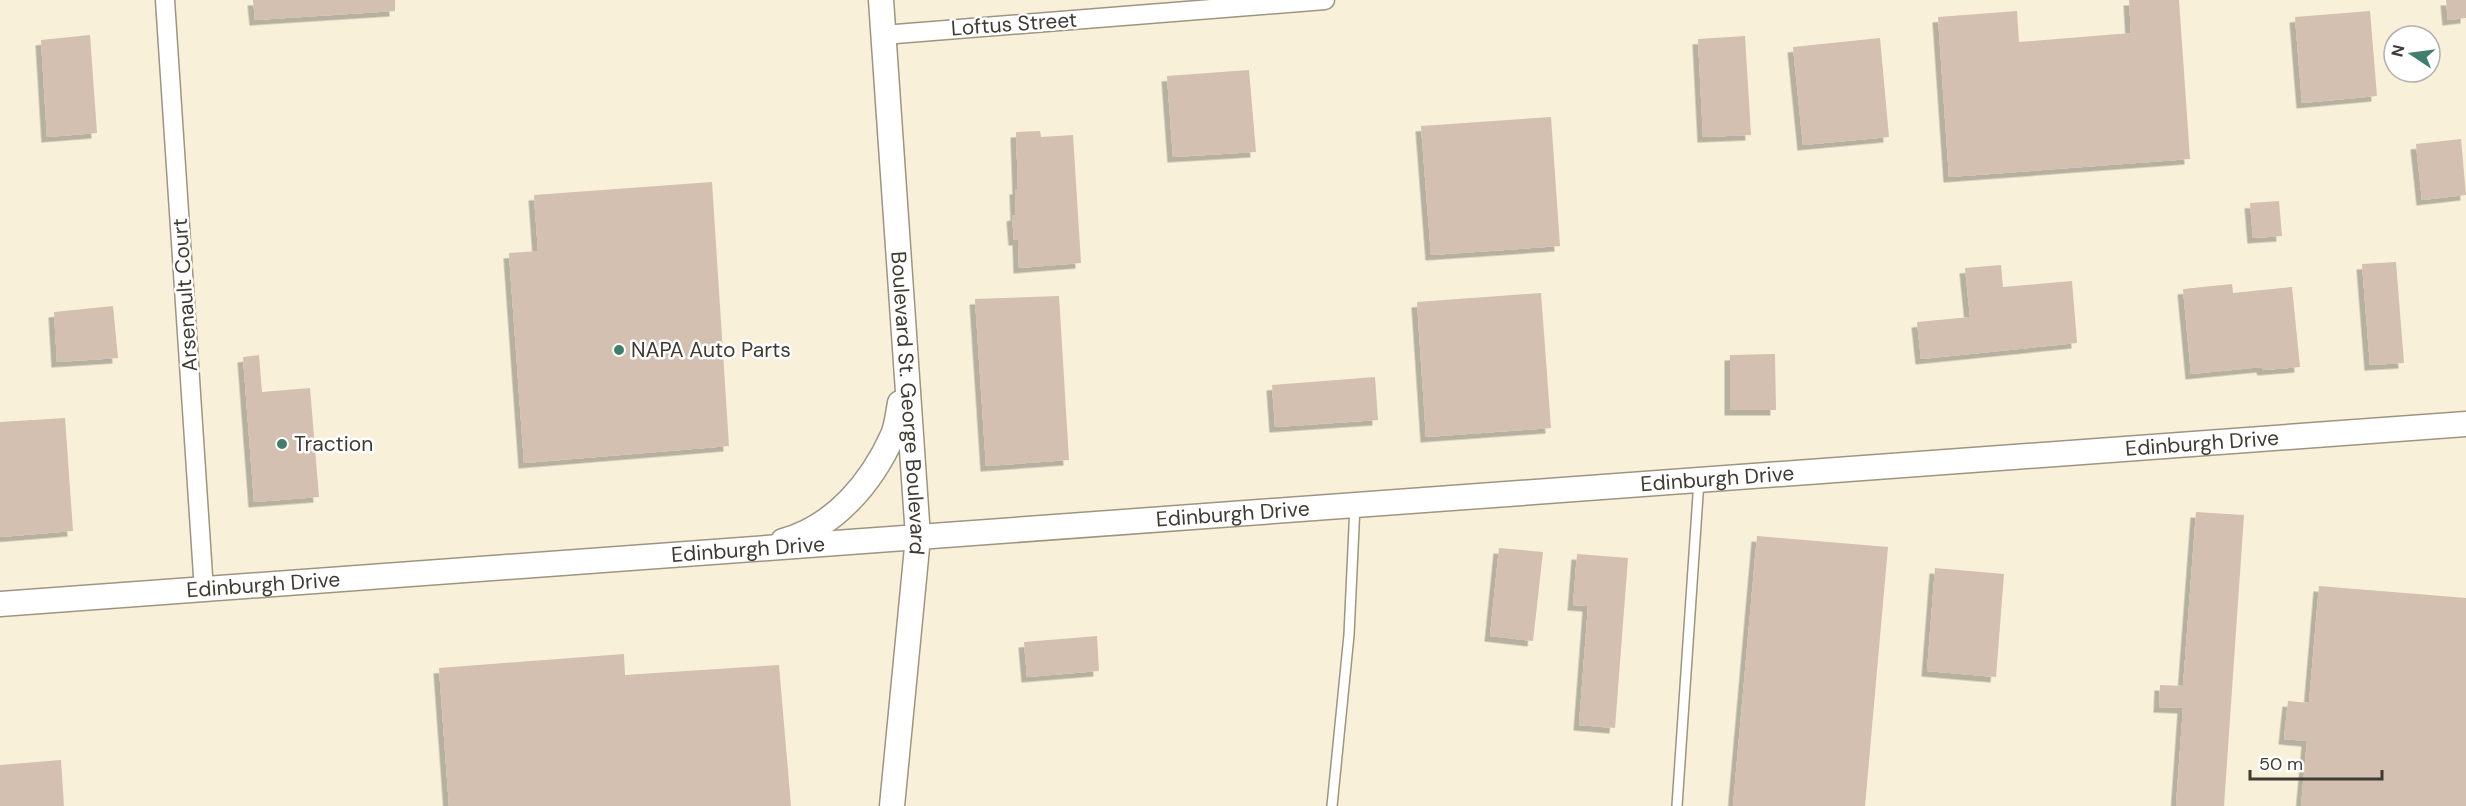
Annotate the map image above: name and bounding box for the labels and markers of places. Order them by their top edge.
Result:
place label: NAPA Auto Parts [631,336,791,364]
marker: NAPA Auto Parts [612,343,626,357]
place label: Traction [294,430,373,458]
marker: Traction [275,437,289,451]

